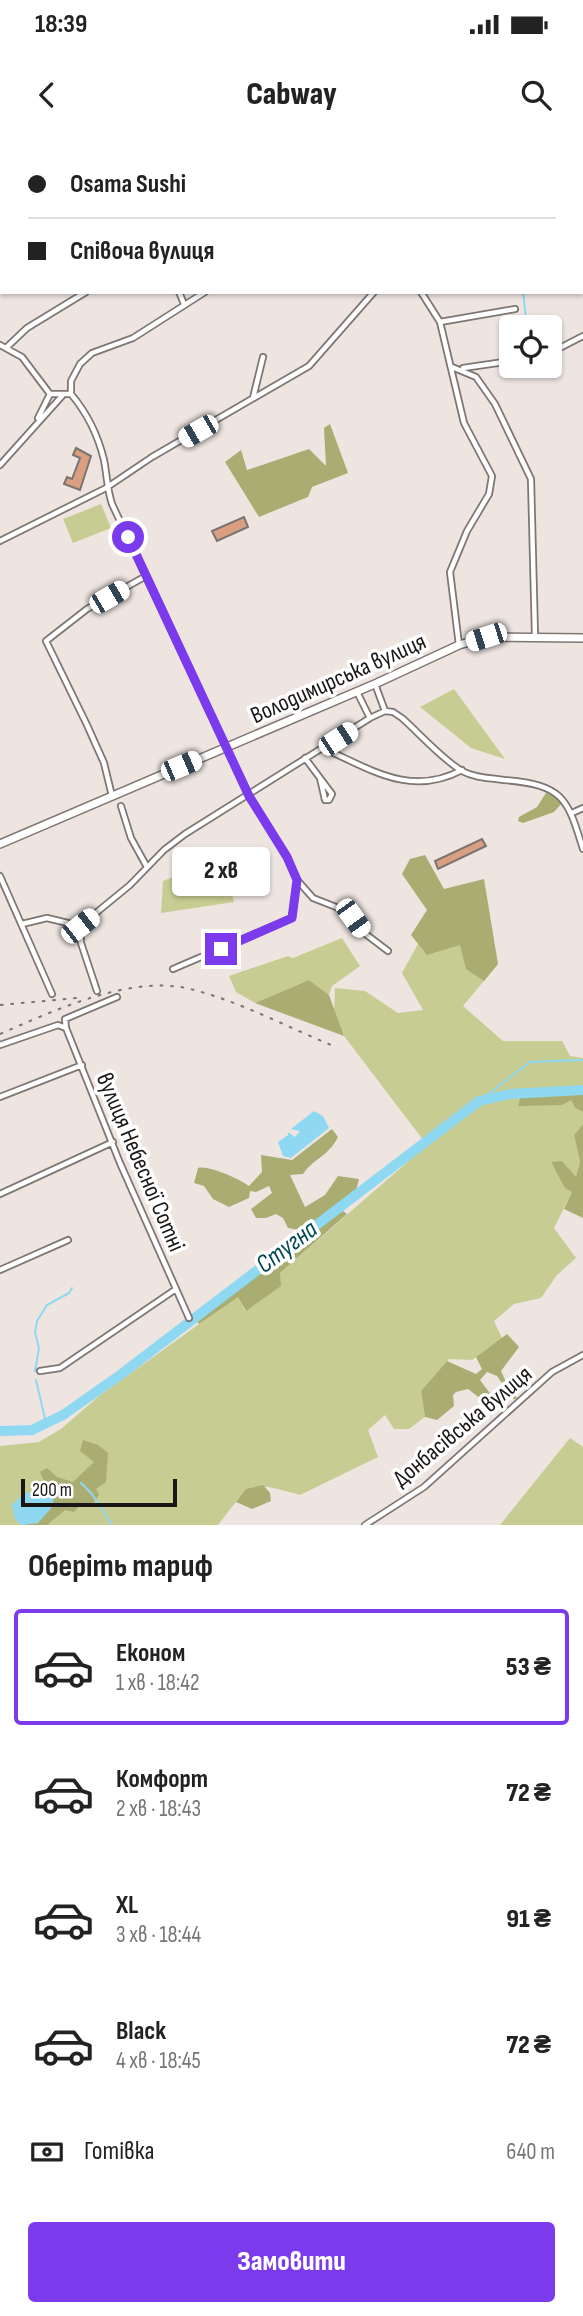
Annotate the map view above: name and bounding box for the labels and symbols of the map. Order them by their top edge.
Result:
car [175,411,222,451]
route start [112,521,144,553]
car [86,577,133,617]
car [463,621,510,653]
street label: Володимирська вулиця [246,627,430,730]
car [315,719,362,759]
car [158,748,205,784]
callout: 2 хв [172,848,270,896]
car [333,895,374,941]
car [57,905,104,947]
route end [205,933,237,965]
street label: вулиця Небесної Сотні [90,1068,191,1256]
water label: Стугна [250,1214,324,1280]
street label: Донбасівська вулиця [387,1360,538,1493]
scale bar [21,1476,177,1508]

